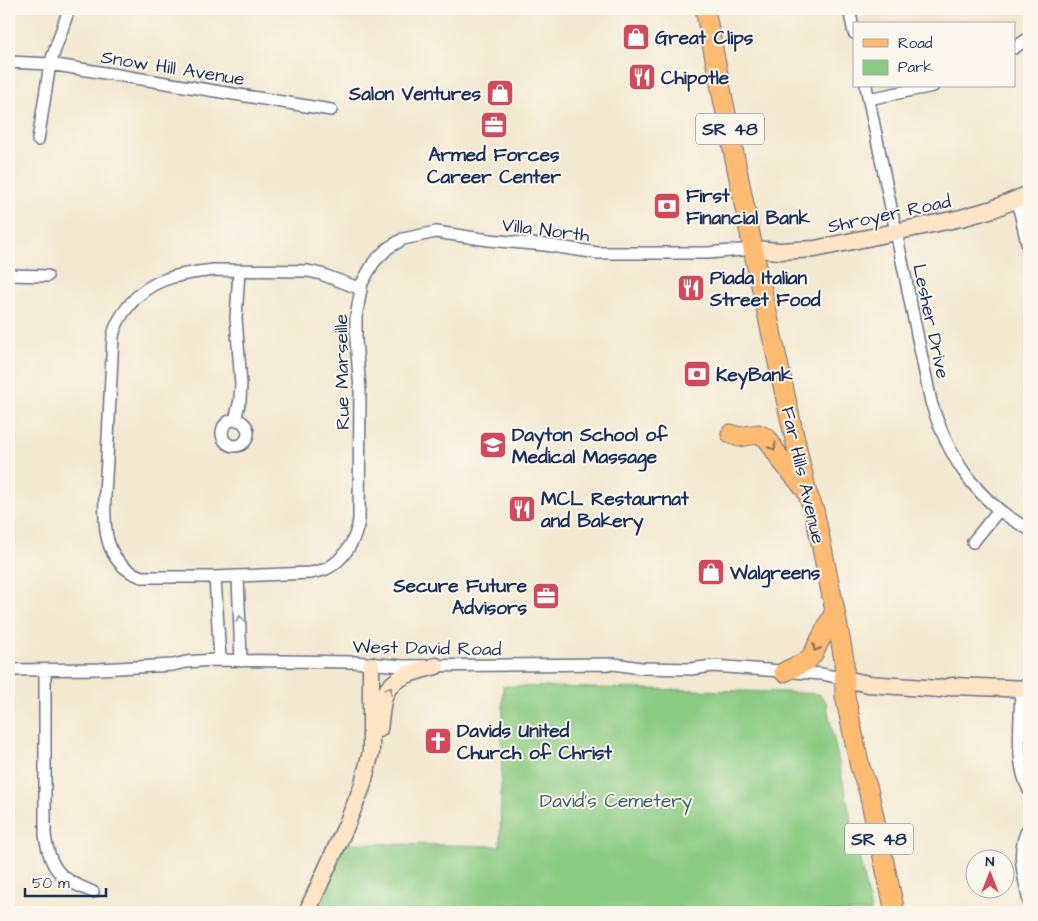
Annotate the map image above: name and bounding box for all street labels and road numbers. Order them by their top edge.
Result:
street label: Snow Hill Avenue [99,44,247,93]
road number: SR 48 [696,114,764,144]
street label: Shroyer Road [825,188,954,242]
street label: Villa North [500,212,592,249]
street label: Lesher Drive [905,261,956,381]
street label: Rue Marseille [328,314,357,430]
street label: Far Hills Avenue [774,404,831,547]
street label: West David Road [352,634,502,663]
road number: SR 48 [845,824,913,854]

